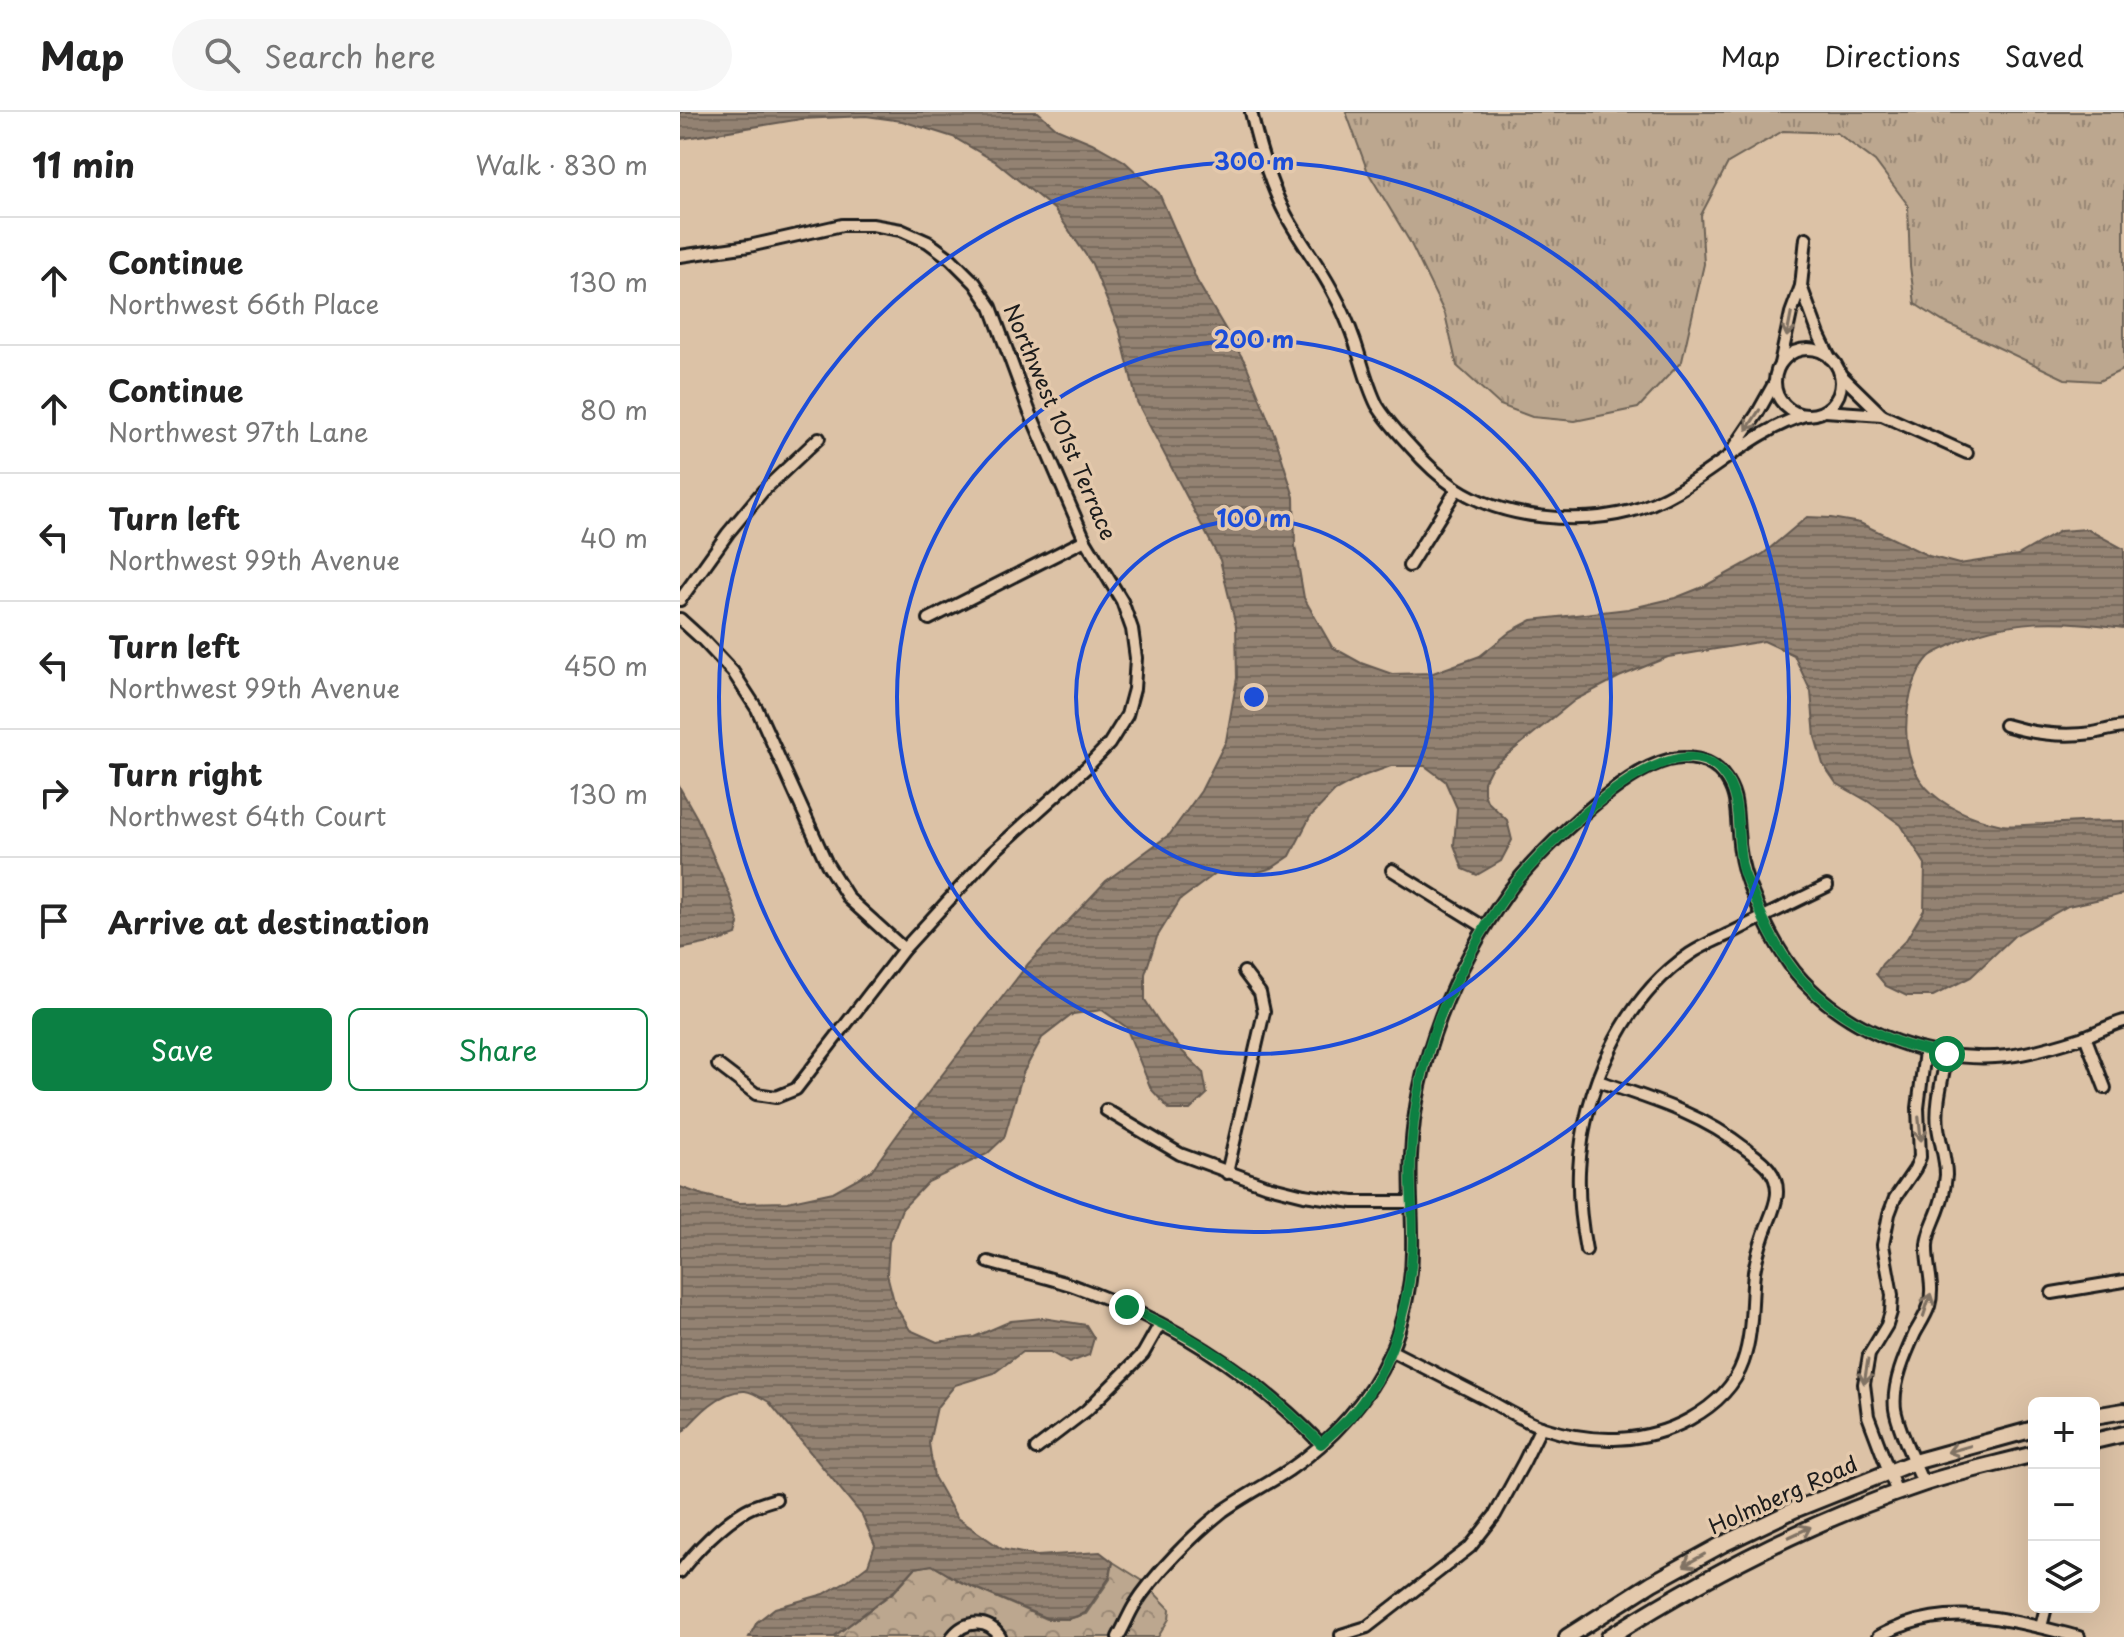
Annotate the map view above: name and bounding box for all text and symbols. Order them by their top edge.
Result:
search box [172,19,732,91]
text: Map [40,27,124,84]
icon: search [200,33,244,77]
text: Search here [264,33,436,78]
text: Map [1721,34,1780,77]
text: Directions [1824,34,1961,77]
text: Saved [2005,34,2084,77]
text: 11 min [32,138,135,190]
text: 300 m [1213,142,1295,178]
text: Walk · 830 m [475,145,648,184]
text: Continue [108,239,243,284]
icon: ahead [32,259,76,303]
text: 130 m [569,262,648,301]
text: Northwest 66th Place [108,284,379,323]
street label: Northwest 101st Terrace [997,298,1126,545]
one-way arrow [1781,312,1796,338]
text: 200 m [1214,320,1294,356]
text: Continue [108,367,243,412]
icon: ahead [32,387,76,431]
text: 80 m [580,390,648,429]
one-way arrow [1744,408,1761,430]
text: Northwest 97th Lane [108,412,369,451]
text: Turn left [108,495,240,540]
text: 100 m [1217,499,1291,535]
icon: left [32,515,76,559]
text: 40 m [580,518,648,557]
text: Northwest 99th Avenue [108,540,400,579]
text: Turn left [108,623,240,668]
icon: left [32,643,76,687]
text: 450 m [564,646,648,685]
text: Northwest 99th Avenue [108,668,400,707]
centre of rings [1240,683,1268,711]
text: Turn right [108,751,263,796]
icon: right [32,771,76,815]
text: 130 m [569,774,648,813]
text: Northwest 64th Court [108,796,386,835]
icon: arrive [32,899,76,943]
text: Arrive at destination [108,899,430,944]
button: Save [32,1008,332,1091]
button: Share [348,1008,648,1091]
route start [1929,1036,1965,1072]
one-way arrow [1912,1115,1927,1142]
route end [1109,1289,1145,1325]
one-way arrow [1921,1293,1935,1318]
one-way arrow [1858,1359,1873,1385]
map controls [2028,1397,2100,1613]
button: + [2028,1397,2100,1469]
one-way arrow [1946,1443,1972,1458]
street label: Holmberg Road [1702,1446,1862,1541]
button: − [2028,1469,2100,1541]
one-way arrow [1788,1524,1812,1539]
button: layers [2028,1541,2100,1613]
one-way arrow [1683,1553,1706,1569]

